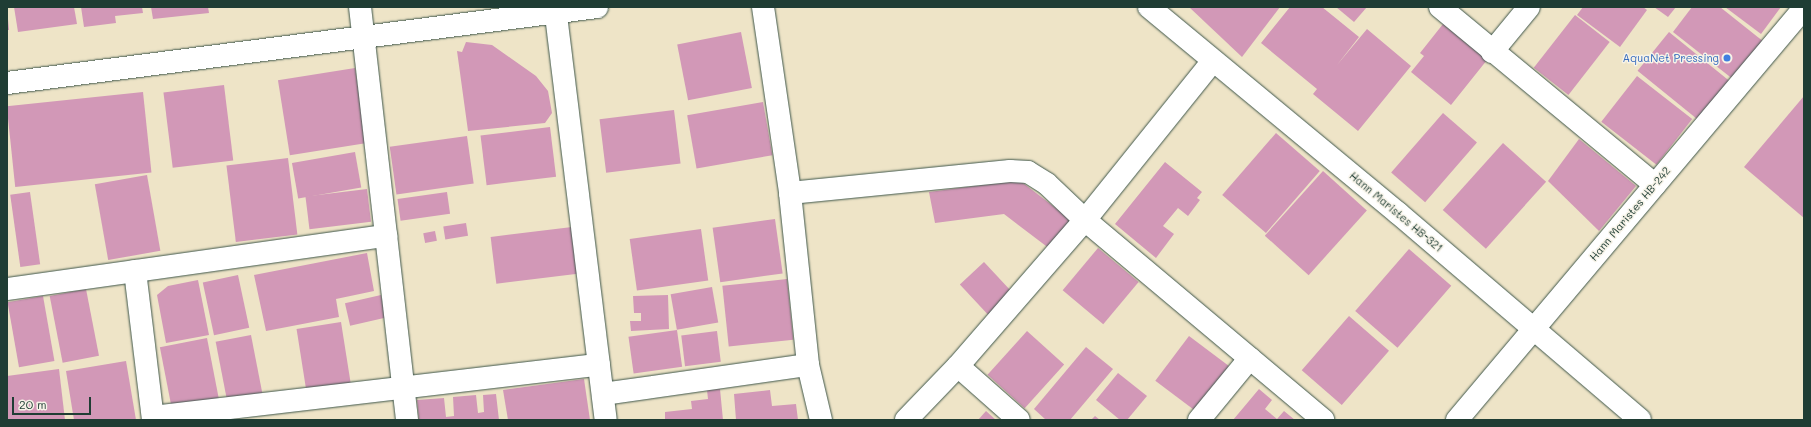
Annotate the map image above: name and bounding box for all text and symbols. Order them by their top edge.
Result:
place label: AquaNet Pressing [1623,51,1719,65]
marker: AquaNet Pressing [1722,53,1732,63]
street label: Hann Maristes HB-242 [1587,164,1673,264]
street label: Hann Maristes HB-321 [1347,169,1445,255]
scale bar [14,389,93,415]
text: 20 m [19,396,47,412]

